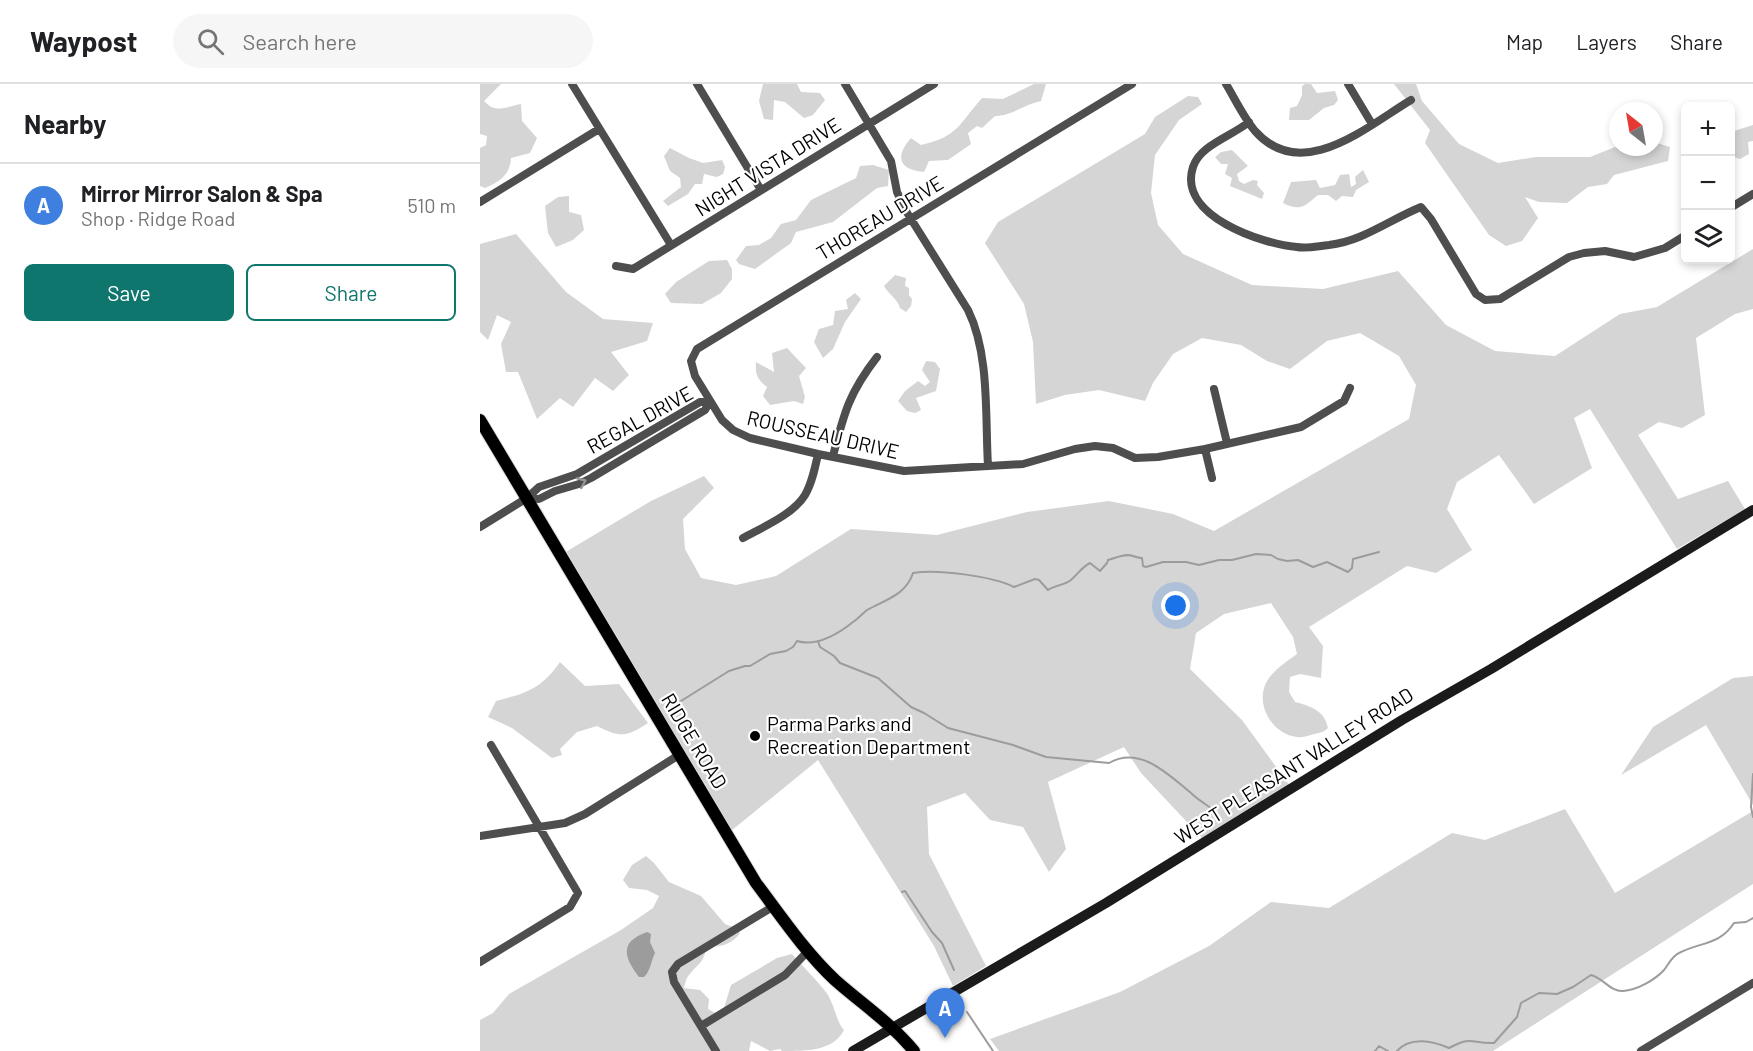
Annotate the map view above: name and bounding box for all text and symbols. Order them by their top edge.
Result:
search box [173,14,593,68]
text: Waypost [30,24,137,58]
icon: search [194,25,227,58]
text: Search here [242,28,357,54]
text: Map [1506,29,1543,54]
text: Layers [1576,29,1637,54]
text: Share [1670,29,1723,54]
north arrow [1609,102,1663,156]
map controls [1681,102,1735,264]
button: + [1681,102,1735,156]
text: Nearby [24,108,106,139]
street label: NIGHT VISTA DRIVE [690,112,845,221]
button: − [1681,156,1735,210]
street label: THOREAU DRIVE [812,170,947,264]
text: Mirror Mirror Salon & Spa [81,180,323,206]
text: A [37,193,50,217]
text: 510 m [407,193,456,217]
text: Shop · Ridge Road [81,206,235,230]
button: layers [1681,210,1735,264]
button: Save [24,264,234,321]
button: Share [246,264,456,321]
street label: REGAL DRIVE [582,380,697,458]
street label: ROUSSEAU DRIVE [745,405,902,463]
one-way arrow [576,477,587,489]
your location [1161,591,1190,620]
street label: WEST PLEASANT VALLEY ROAD [1170,682,1417,849]
street label: RIDGE ROAD [657,688,733,793]
place label: Parma Parks and Recreation Department [767,711,970,758]
marker: Parma Parks and Recreation Department [748,729,762,743]
pin: A [926,988,964,1038]

